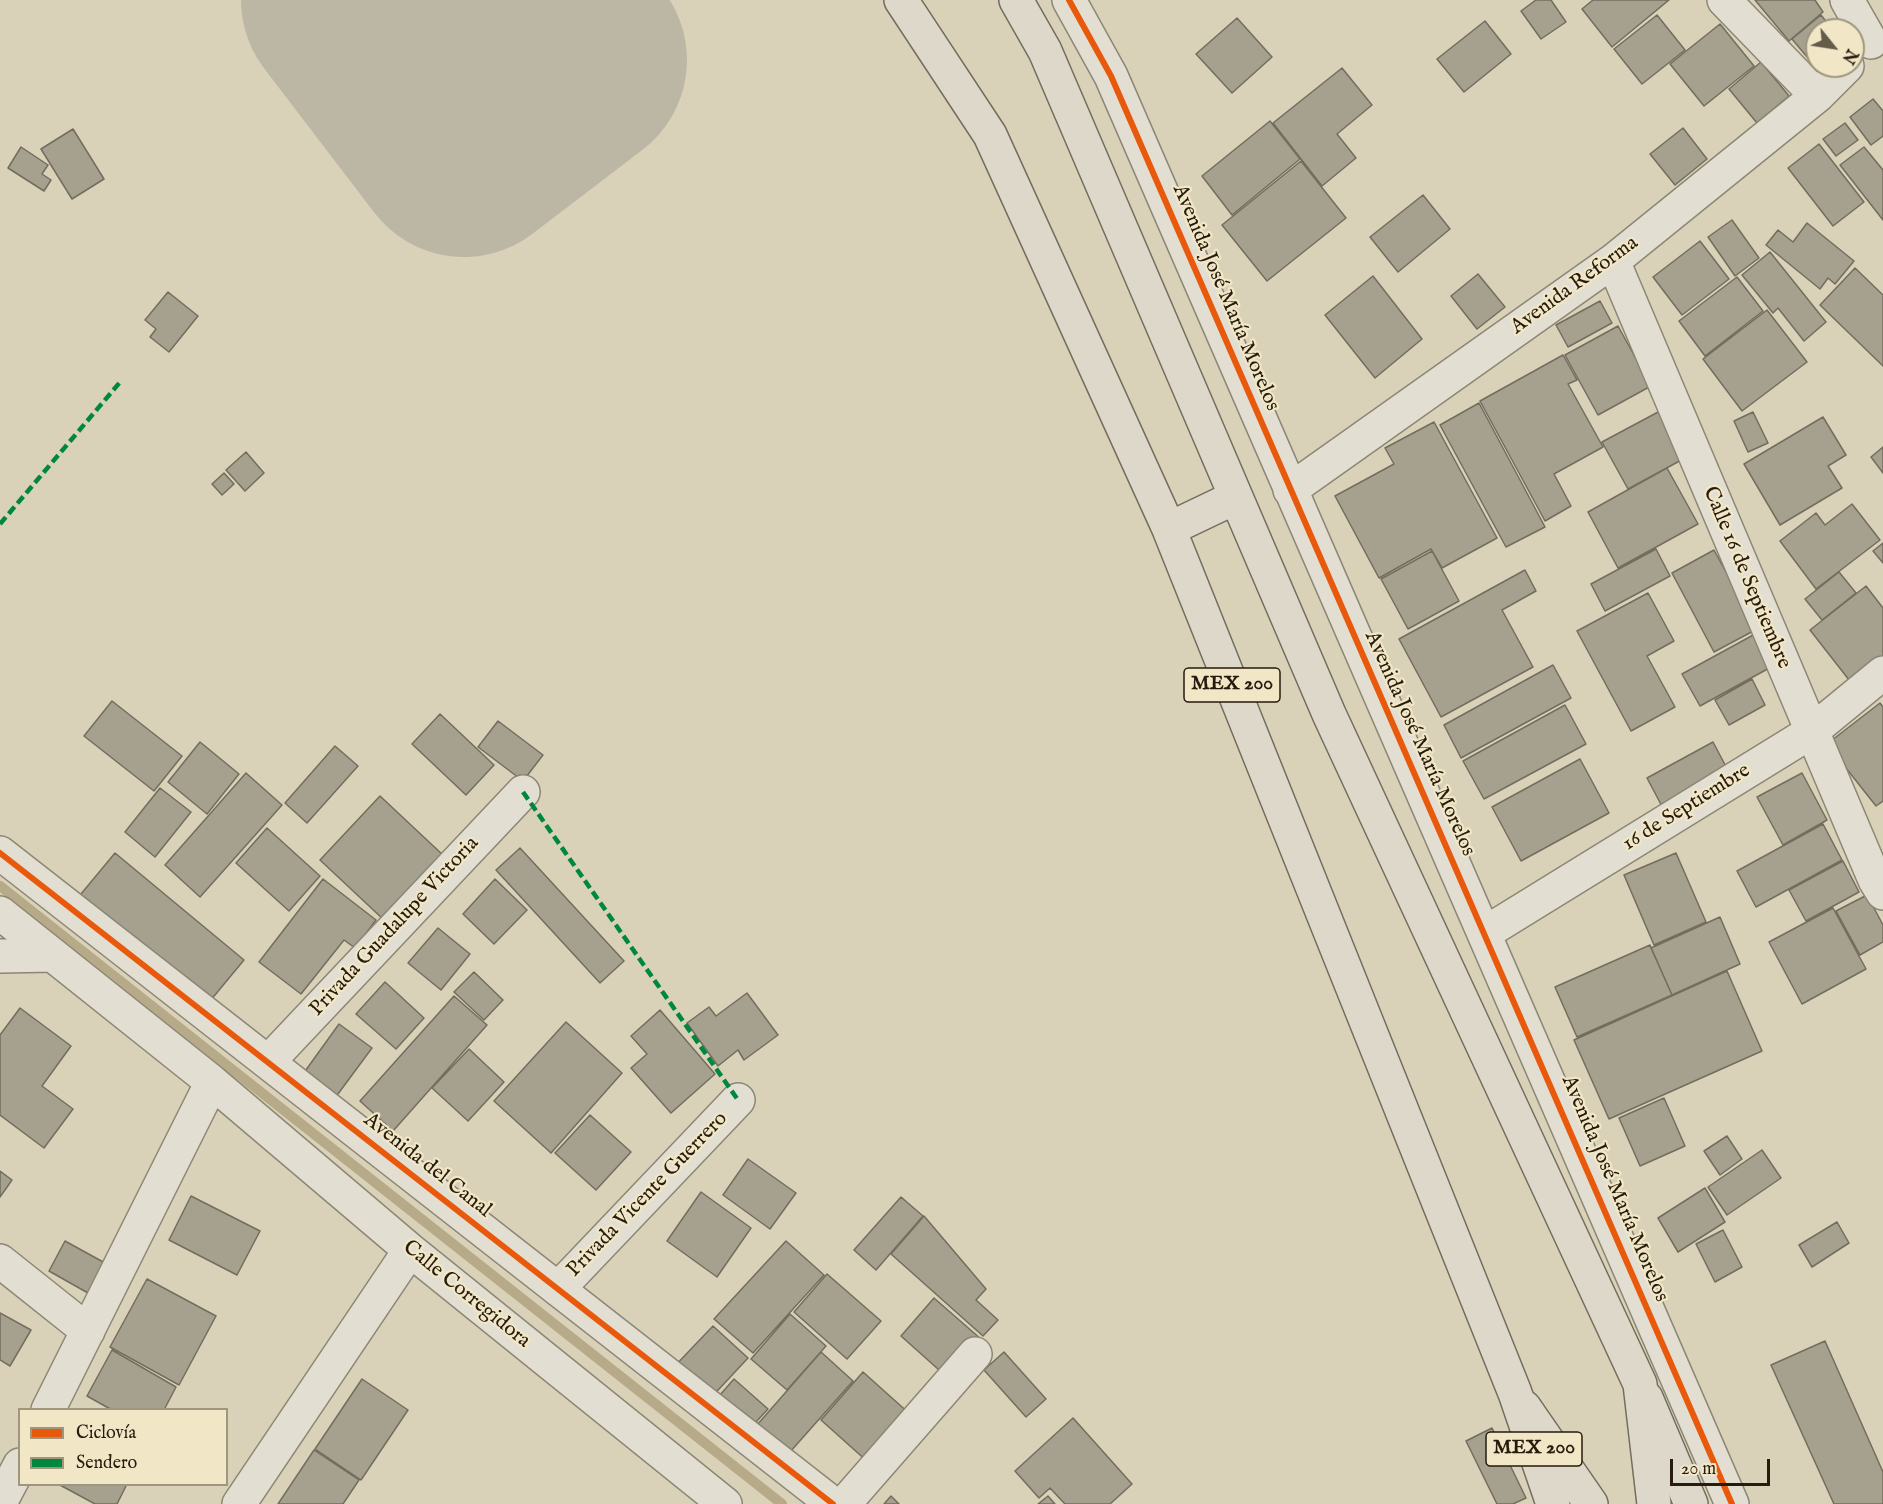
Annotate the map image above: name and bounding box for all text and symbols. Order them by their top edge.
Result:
north arrow [1805,18,1865,78]
text: N [1837,45,1861,67]
street label: Avenida José María Morelos [1166,181,1284,415]
street label: Avenida Reforma [1506,231,1644,341]
street label: Calle 16 de Septiembre [1696,483,1796,673]
street label: Avenida José María Morelos [1358,628,1480,860]
road number: MEX 200 [1184,668,1280,702]
street label: 16 de Septiembre [1619,759,1755,857]
street label: Privada Guadalupe Victoria [305,832,485,1022]
street label: Avenida José María Morelos [1555,1072,1673,1306]
street label: Privada Vicente Guerrero [562,1107,734,1283]
street label: Avenida del Canal [358,1108,496,1224]
street label: Calle Corregidora [397,1236,535,1354]
legend [18,1408,228,1486]
text: Ciclovía [76,1422,136,1445]
road number: MEX 200 [1486,1432,1582,1466]
scale bar [1673,1447,1774,1485]
text: Sendero [76,1452,137,1475]
text: 20 m [1681,1458,1716,1481]

